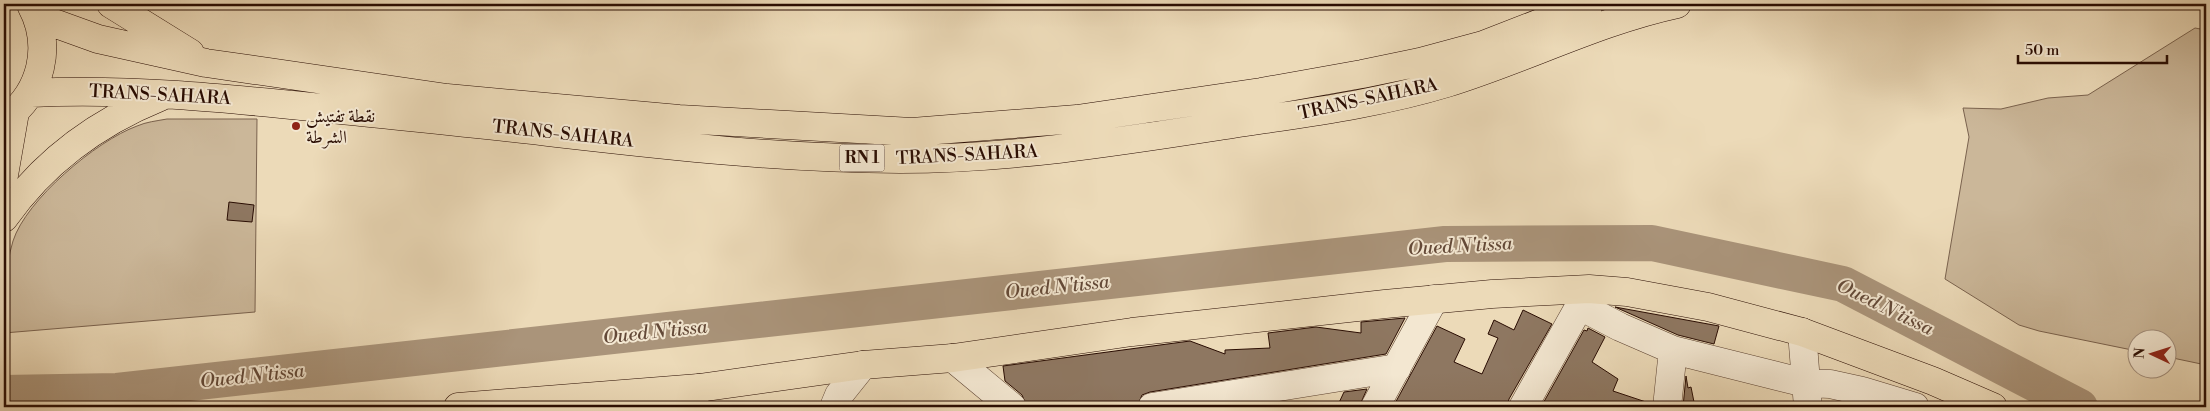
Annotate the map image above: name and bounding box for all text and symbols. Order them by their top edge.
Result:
scale bar [2018,32,2166,64]
text: 50 m [2025,41,2059,60]
street label: TRANS-SAHARA [1296,73,1441,125]
street label: TRANS-SAHARA [88,80,232,110]
place label: نقطة تفتيش الشرطة [306,105,375,149]
street label: TRANS-SAHARA [491,115,636,153]
marker: نقطة تفتيش الشرطة [290,120,302,132]
street label: TRANS-SAHARA [895,140,1039,170]
road number: RN 1 [840,144,884,172]
water label: Oued N'tissa [1407,231,1513,261]
water label: Oued N'tissa [1004,270,1111,304]
water label: Oued N'tissa [1833,273,1938,341]
water label: Oued N'tissa [602,315,709,349]
north arrow [2128,328,2178,378]
text: N [2131,347,2149,359]
water label: Oued N'tissa [199,359,306,393]

